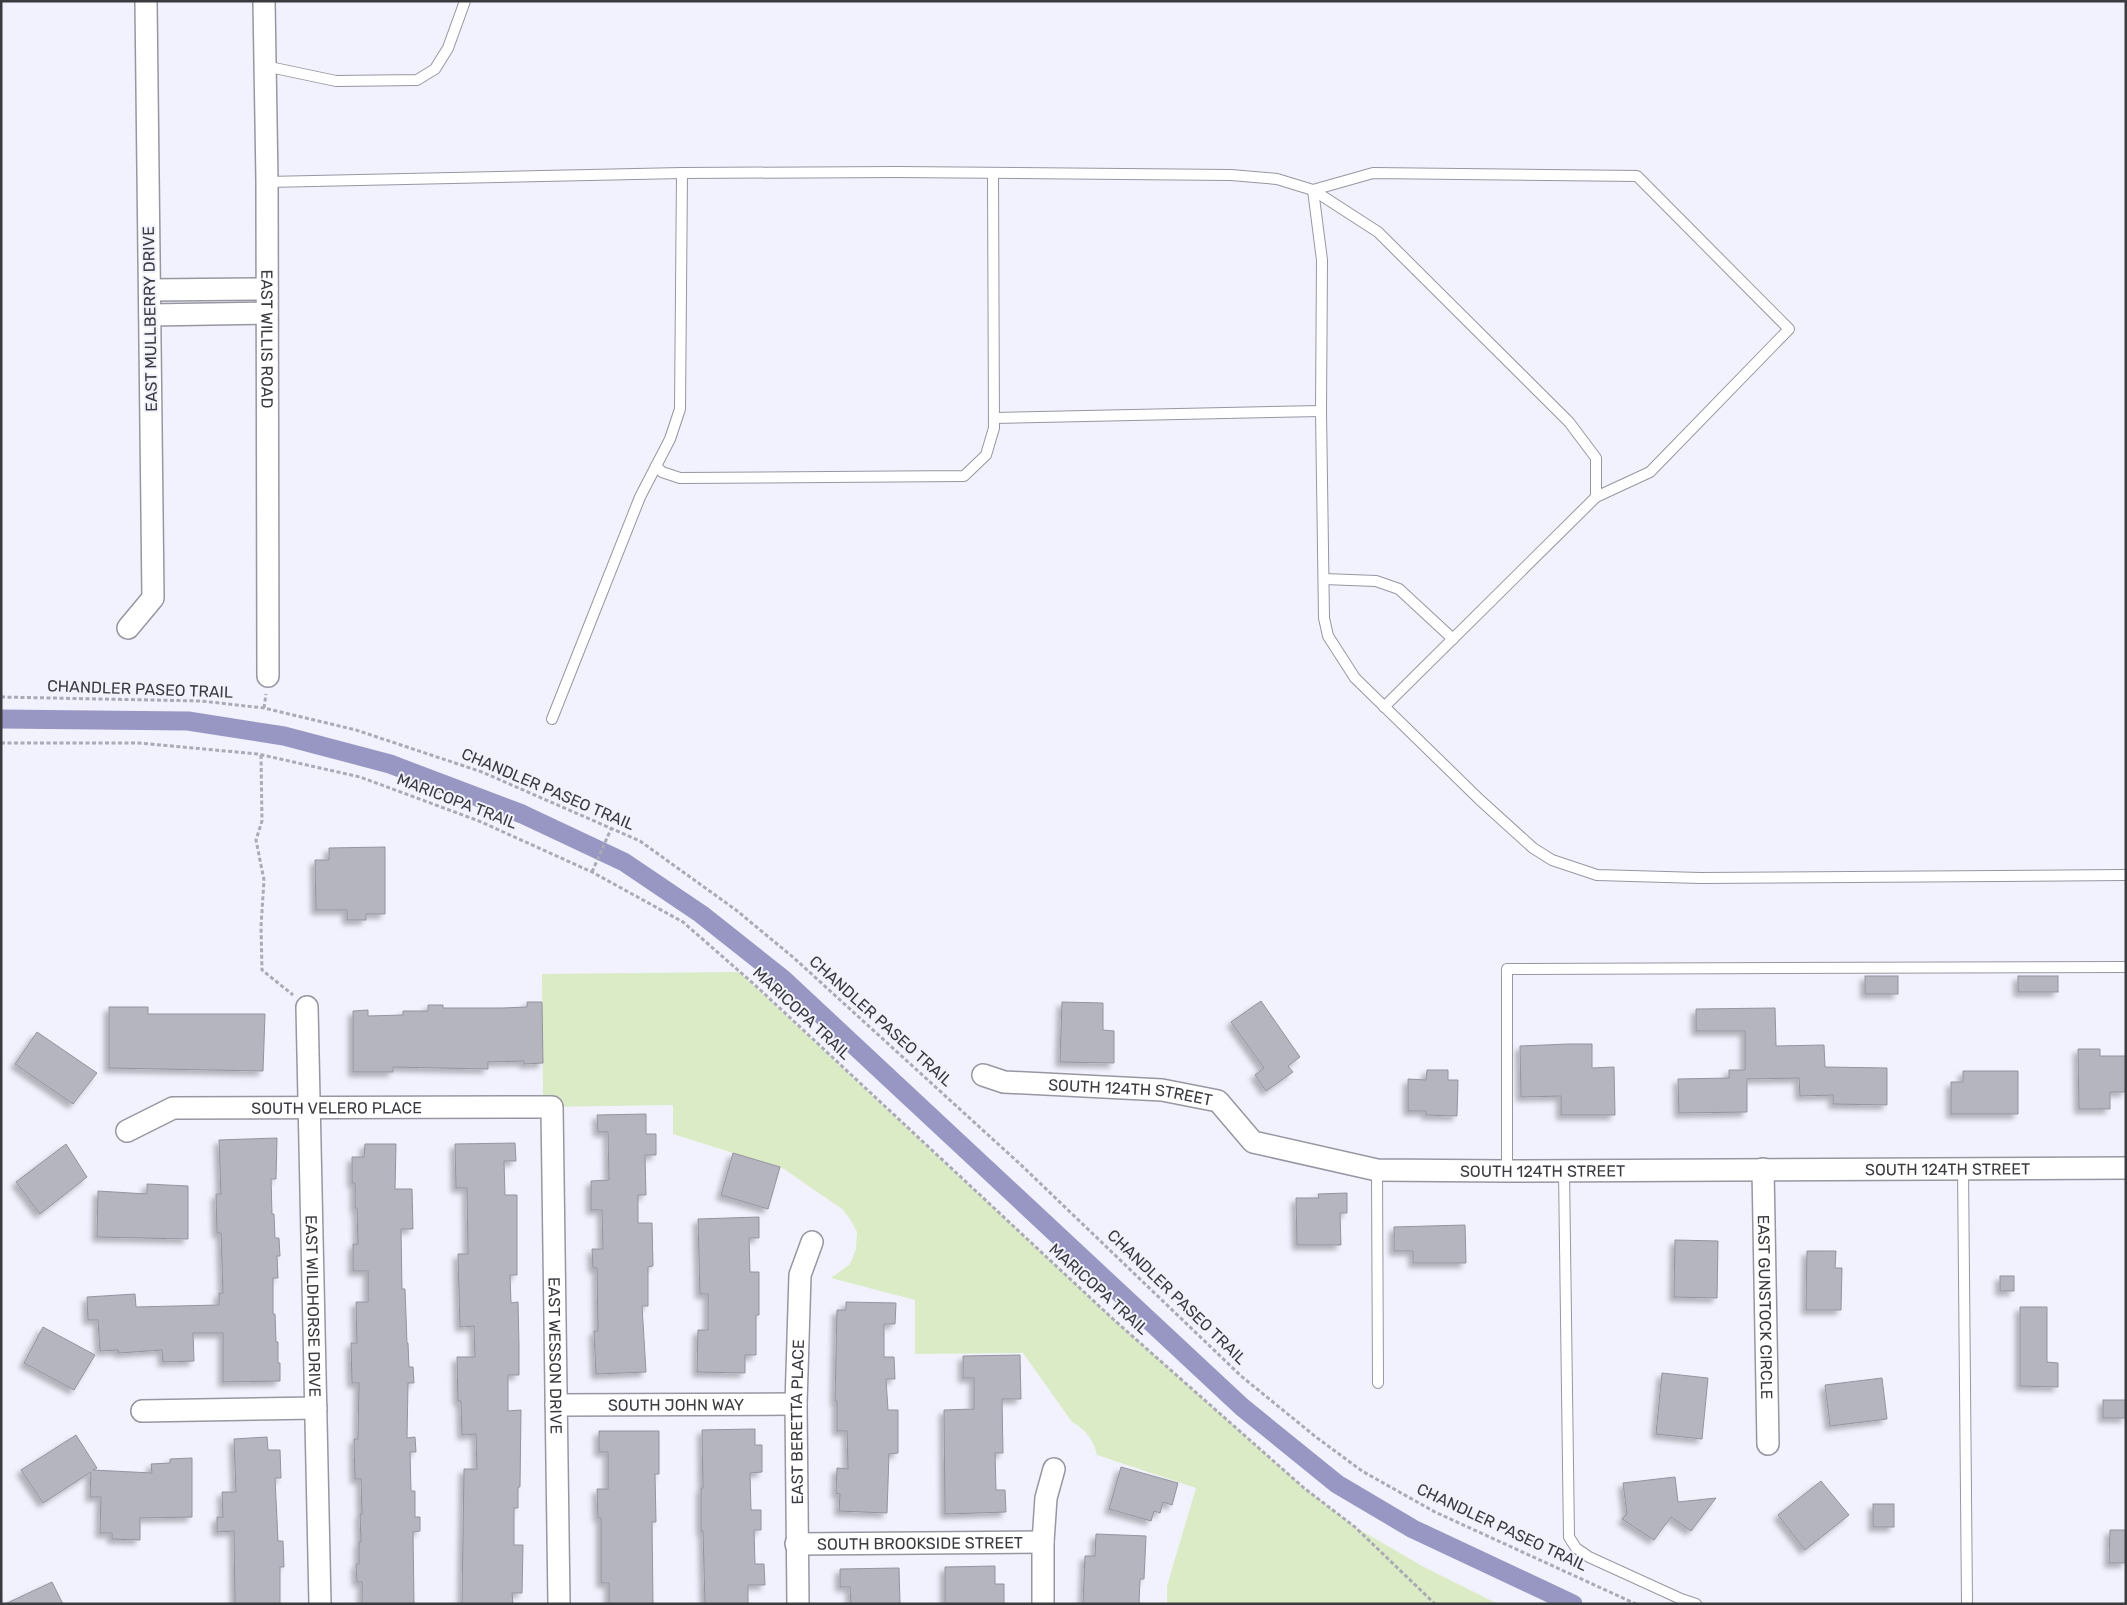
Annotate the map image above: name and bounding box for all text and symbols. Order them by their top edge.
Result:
street label: EAST MULLBERRY DRIVE [139,226,161,412]
street label: EAST WILLIS ROAD [258,269,277,408]
street label: CHANDLER PASEO TRAIL [47,676,233,702]
street label: CHANDLER PASEO TRAIL [459,744,637,834]
street label: MARICOPA TRAIL [394,769,520,833]
street label: CHANDLER PASEO TRAIL [806,952,956,1090]
street label: MARICOPA TRAIL [749,963,855,1063]
street label: SOUTH 124TH STREET [1048,1075,1214,1109]
street label: SOUTH VELERO PLACE [251,1098,422,1117]
street label: SOUTH 124TH STREET [1865,1159,2030,1179]
street label: SOUTH 124TH STREET [1460,1161,1625,1181]
street label: EAST GUNSTOCK CIRCLE [1754,1214,1777,1400]
street label: EAST WILDHORSE DRIVE [302,1215,325,1397]
street label: CHANDLER PASEO TRAIL [1104,1226,1250,1368]
street label: MARICOPA TRAIL [1045,1239,1153,1339]
street label: EAST WESSON DRIVE [545,1277,566,1434]
street label: EAST BERETTA PLACE [786,1339,807,1505]
street label: SOUTH JOHN WAY [608,1395,744,1414]
street label: CHANDLER PASEO TRAIL [1414,1479,1590,1575]
street label: SOUTH BROOKSIDE STREET [817,1533,1023,1553]

